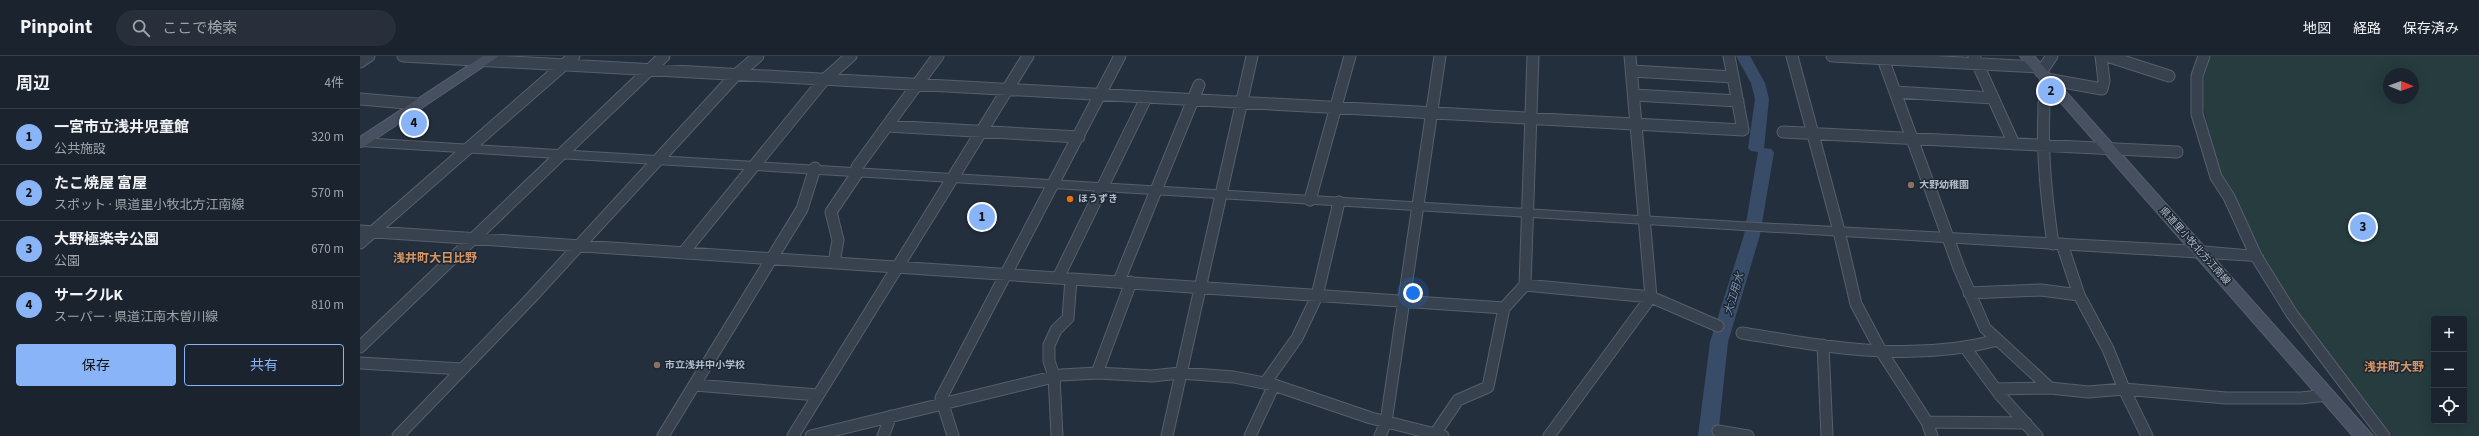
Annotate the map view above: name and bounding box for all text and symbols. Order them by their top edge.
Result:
search box [116,10,396,46]
text: Pinpoint [20,14,92,41]
icon: search [130,17,152,39]
text: ここで検索 [162,18,237,39]
text: 地図 [2303,19,2331,39]
text: 経路 [2353,19,2381,39]
text: 保存済み [2403,19,2459,39]
north arrow [2383,68,2419,104]
text: 周辺 [16,72,50,96]
text: 4件 [325,74,344,92]
pin: 2 [2038,76,2064,106]
pin: 4 [401,108,427,138]
text: 一宮市立浅井児童館 [54,117,189,138]
text: 1 [26,128,32,146]
text: 320 m [311,128,344,146]
text: 公共施設 [54,140,106,158]
text: たこ焼屋 富屋 [54,173,147,194]
place label: 大野幼稚園 [1919,178,1969,192]
marker: 大野幼稚園 [1906,180,1916,190]
text: 2 [26,184,32,202]
text: 570 m [311,184,344,202]
place label: ほうずき [1078,192,1118,206]
marker: ほうずき [1065,194,1075,204]
text: スポット · 県道里小牧北方江南線 [54,196,244,214]
pin: 1 [969,202,995,232]
street label: 県道里小牧北方江南線 [2156,204,2234,288]
pin: 3 [2350,212,2376,242]
text: 大野極楽寺公園 [54,229,159,250]
text: 3 [26,240,32,258]
text: 670 m [311,240,344,258]
district label: 浅井町大日比野 [393,250,477,267]
text: 公園 [54,252,80,270]
water label: 大江用水 [1720,270,1748,317]
your location [1403,283,1423,303]
text: サークルK [54,285,123,306]
text: 4 [26,296,32,314]
text: 810 m [311,296,344,314]
text: スーパー · 県道江南木曽川線 [54,308,218,326]
map controls [2431,316,2467,424]
button: + [2431,316,2467,352]
button: 保存 [16,344,176,386]
button: 共有 [184,344,344,386]
button: − [2431,352,2467,388]
place label: 市立浅井中小学校 [665,358,745,372]
district label: 浅井町大野 [2364,359,2424,376]
marker: 市立浅井中小学校 [652,360,662,370]
button: locate [2431,388,2467,424]

